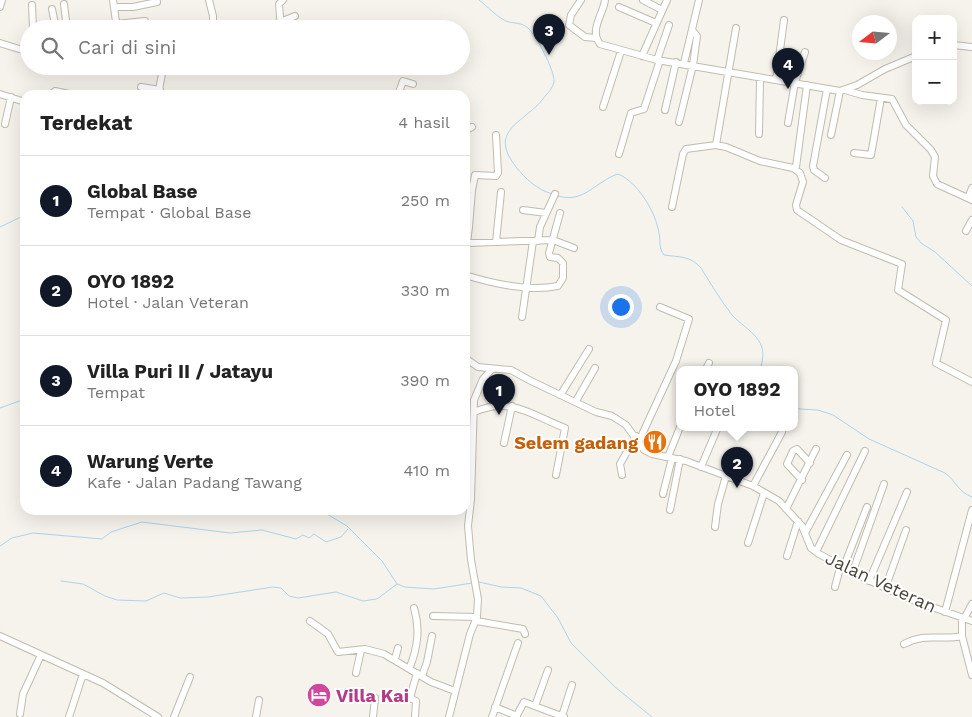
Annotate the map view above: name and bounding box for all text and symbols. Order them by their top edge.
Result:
pin: 3 [533,14,565,55]
north arrow [852,15,897,60]
map controls [912,15,957,105]
button: + [912,15,957,60]
search box [20,20,470,75]
icon: search [38,34,66,62]
text: Cari di sini [78,36,176,59]
pin: 4 [772,48,804,89]
button: − [912,60,957,105]
text: Terdekat [40,110,132,135]
text: 4 hasil [398,113,450,132]
text: Global Base [87,180,198,203]
text: 1 [53,191,59,210]
text: 250 m [401,191,450,210]
text: Tempat · Global Base [87,203,252,222]
text: OYO 1892 [87,270,174,293]
text: 2 [51,281,61,300]
text: 330 m [401,281,450,300]
text: Hotel · Jalan Veteran [87,293,249,312]
your location [608,294,634,320]
text: Villa Puri II / Jatayu [87,360,273,383]
popup [676,366,798,431]
text: 3 [51,371,61,390]
text: 390 m [400,371,450,390]
pin: 1 [483,374,515,415]
text: OYO 1892 [693,378,781,401]
text: Tempat [87,383,145,402]
text: Hotel [693,401,735,420]
restaurant icon: Selem gadang [642,429,668,455]
place label: Selem gadang [514,432,639,453]
pin: 2 [721,447,753,488]
text: Warung Verte [87,450,214,473]
text: 4 [51,461,61,480]
text: 410 m [404,461,450,480]
text: Kafe · Jalan Padang Tawang [87,473,302,492]
street label: Jalan Veteran [822,547,940,617]
hotel icon: Villa Kai [306,682,332,708]
place label: Villa Kai [336,685,409,706]

